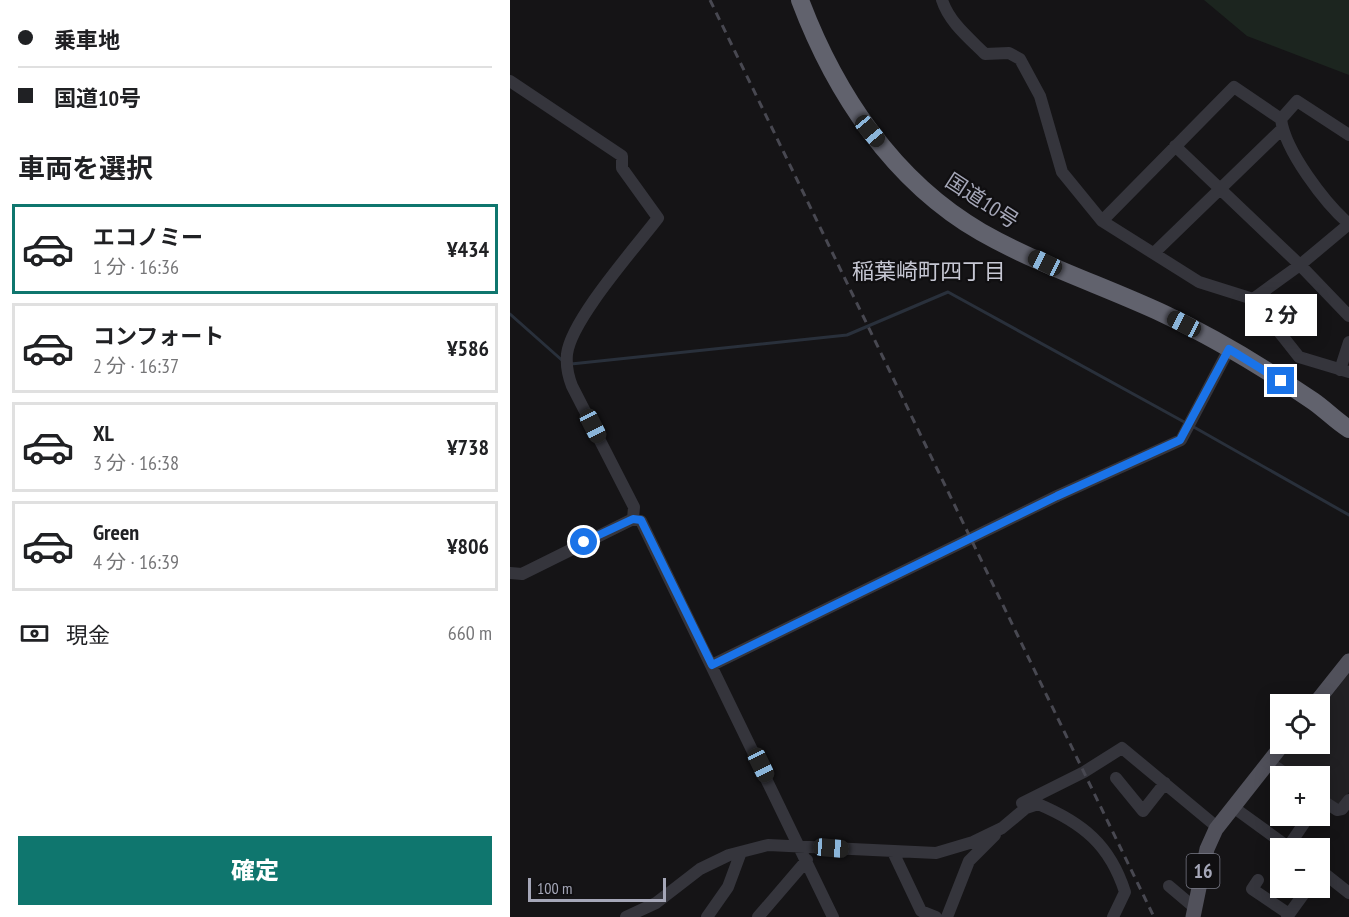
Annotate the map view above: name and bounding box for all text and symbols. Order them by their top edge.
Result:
text: 乗車地 [54,26,120,54]
text: 国道10号 [54,84,141,112]
car [852,111,888,151]
text: 車両を選択 [18,151,153,185]
street label: 国道10号 [941,167,1024,234]
icon: car [21,222,75,276]
text: エコノミー [93,223,203,251]
text: ¥434 [447,235,489,263]
car [1025,247,1065,279]
text: 1 分 · 16:36 [93,254,179,280]
district label: 稲葉崎町四丁目 [852,257,1006,285]
callout: 2 分 [1245,294,1317,336]
text: 2 分 [1264,302,1298,328]
car [1164,308,1204,340]
icon: car [21,321,75,375]
text: コンフォート [93,322,224,350]
text: ¥586 [447,334,489,362]
text: 2 分 · 16:37 [93,353,179,379]
route end [1267,367,1294,394]
car [577,406,609,446]
text: XL [93,419,114,447]
icon: car [21,420,75,474]
text: ¥738 [447,433,489,461]
text: 3 分 · 16:38 [93,450,179,476]
text: Green [93,518,139,546]
icon: car [21,519,75,573]
route start [570,528,597,555]
text: ¥806 [447,532,489,560]
text: 4 分 · 16:39 [93,549,179,575]
icon: cash [18,617,51,650]
text: 660 m [448,620,492,646]
text: 現金 [66,621,110,649]
map controls [1270,694,1330,898]
button: locate [1270,694,1330,754]
car [745,745,777,785]
button: + [1270,766,1330,826]
button: 確定 [18,836,492,905]
car [812,837,850,859]
button: − [1270,838,1330,898]
road number: 16 [1186,854,1220,888]
scale bar [528,875,666,902]
text: 100 m [537,878,572,898]

